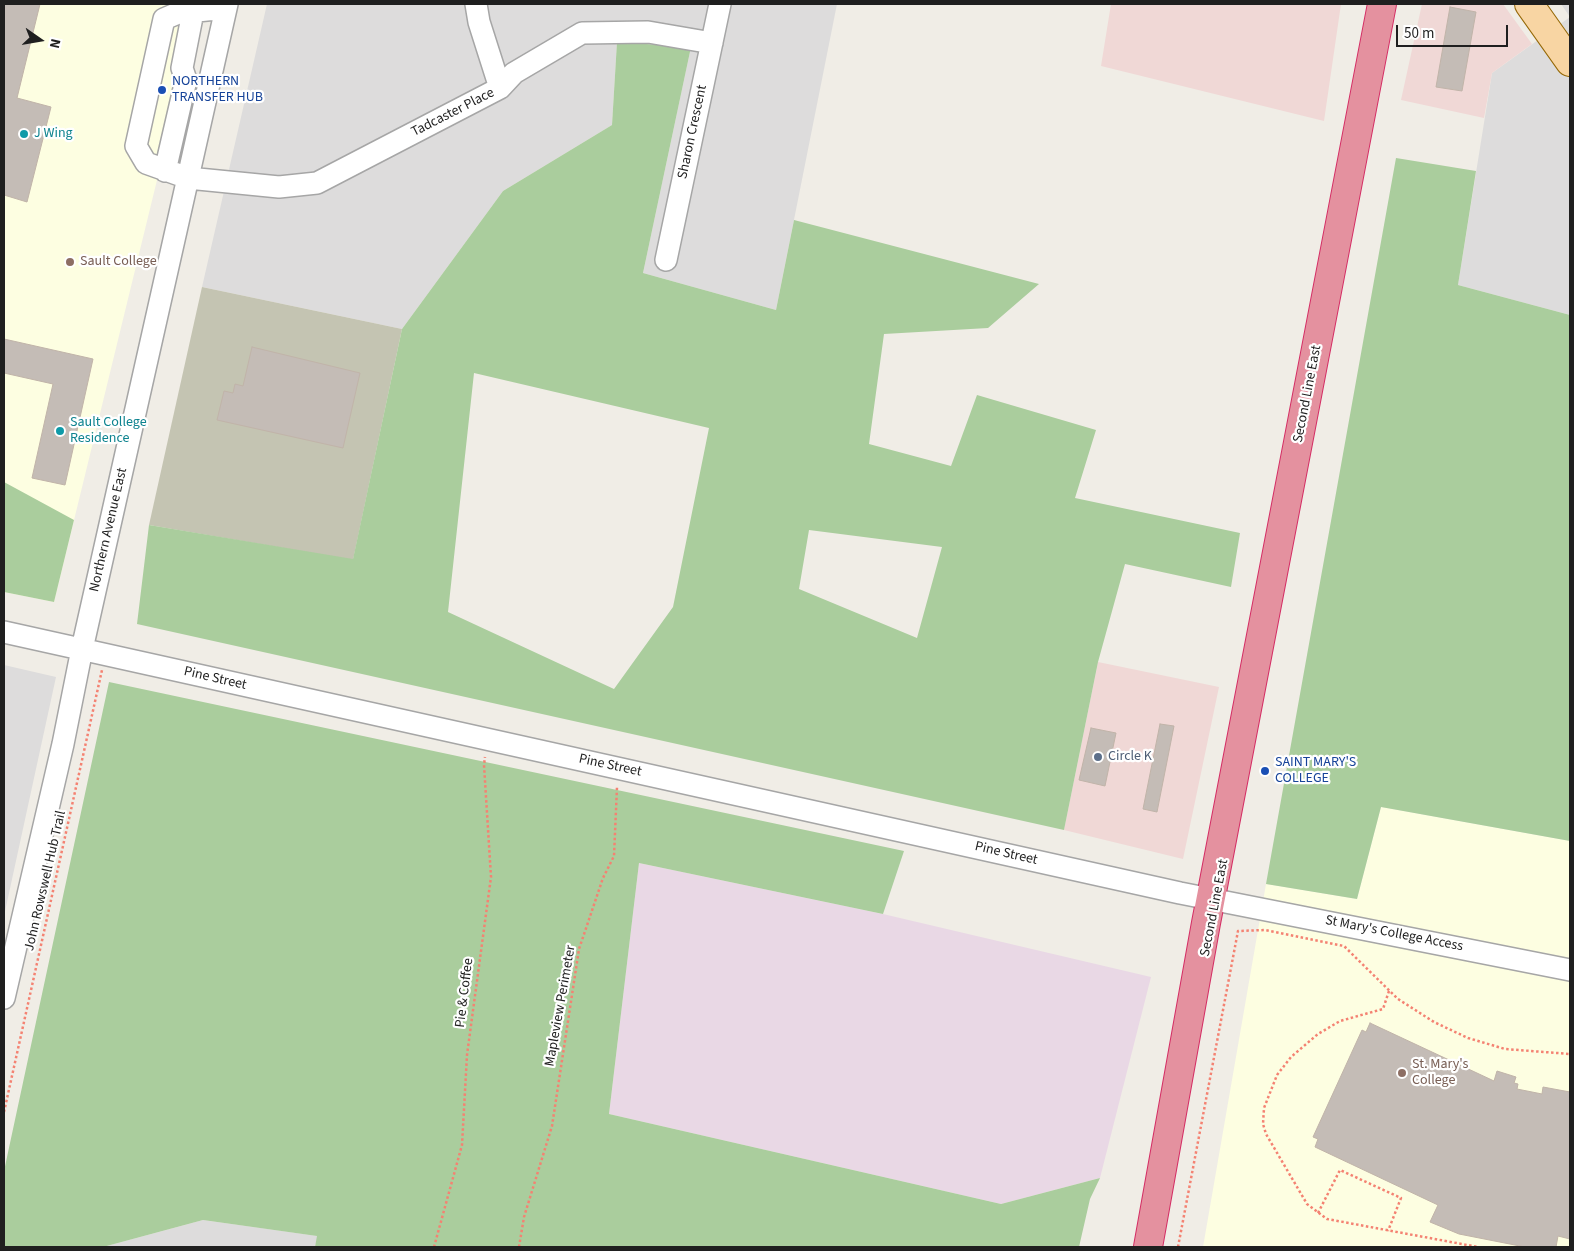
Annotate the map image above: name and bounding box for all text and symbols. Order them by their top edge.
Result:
north arrow [15,15,65,65]
scale bar [1399,15,1512,47]
text: 50 m [1404,23,1434,44]
text: N [44,37,65,50]
place label: NORTHERN TRANSFER HUB [172,74,263,106]
street label: Sharon Crescent [675,83,711,181]
marker: NORTHERN TRANSFER HUB [156,84,168,96]
street label: Tadcaster Place [409,85,497,141]
place label: J Wing [34,126,73,142]
marker: J Wing [18,128,30,140]
place label: Sault College [80,254,157,270]
marker: Sault College [64,256,76,268]
street label: Second Line East [1290,344,1326,444]
place label: Sault College Residence [70,415,147,448]
marker: Sault College Residence [54,425,66,437]
street label: Northern Avenue East [87,466,131,594]
street label: Pine Street [182,664,248,694]
place label: Circle K [1108,749,1152,765]
street label: Pine Street [577,751,643,781]
marker: Circle K [1092,751,1104,763]
place label: SAINT MARY'S COLLEGE [1275,755,1356,788]
marker: SAINT MARY'S COLLEGE [1259,765,1271,777]
street label: John Rowswell Hub Trail [22,809,70,953]
street label: Pine Street [973,839,1039,869]
street label: Second Line East [1197,858,1233,958]
street label: St Mary's College Access [1324,912,1464,956]
street label: Mapleview Perimeter [542,944,580,1068]
street label: Pie & Coffee [452,957,478,1029]
place label: St. Mary's College [1412,1057,1468,1090]
marker: St. Mary's College [1396,1067,1408,1079]

